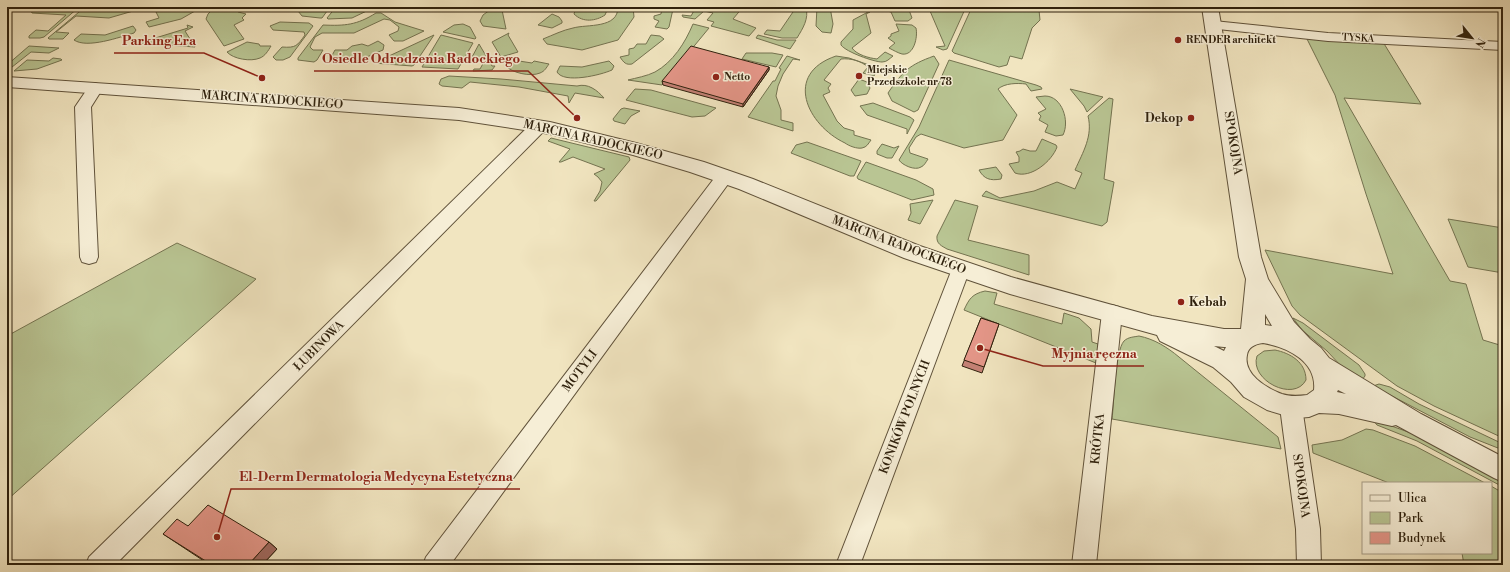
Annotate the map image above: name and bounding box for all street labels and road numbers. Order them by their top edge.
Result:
street label: TYSKA [1341,31,1376,45]
street label: MARCINA RADOCKIEGO [200,88,344,112]
street label: SPOKOJNA [1221,110,1246,177]
street label: MARCINA RADOCKIEGO [522,117,664,163]
street label: MARCINA RADOCKIEGO [830,212,968,278]
street label: ŁUBINOWA [291,317,348,374]
street label: MOTYLI [559,347,601,395]
street label: KONIKÓW POLNYCH [874,357,934,476]
street label: KRÓTKA [1086,412,1108,465]
street label: SPOKOJNA [1289,453,1313,520]

